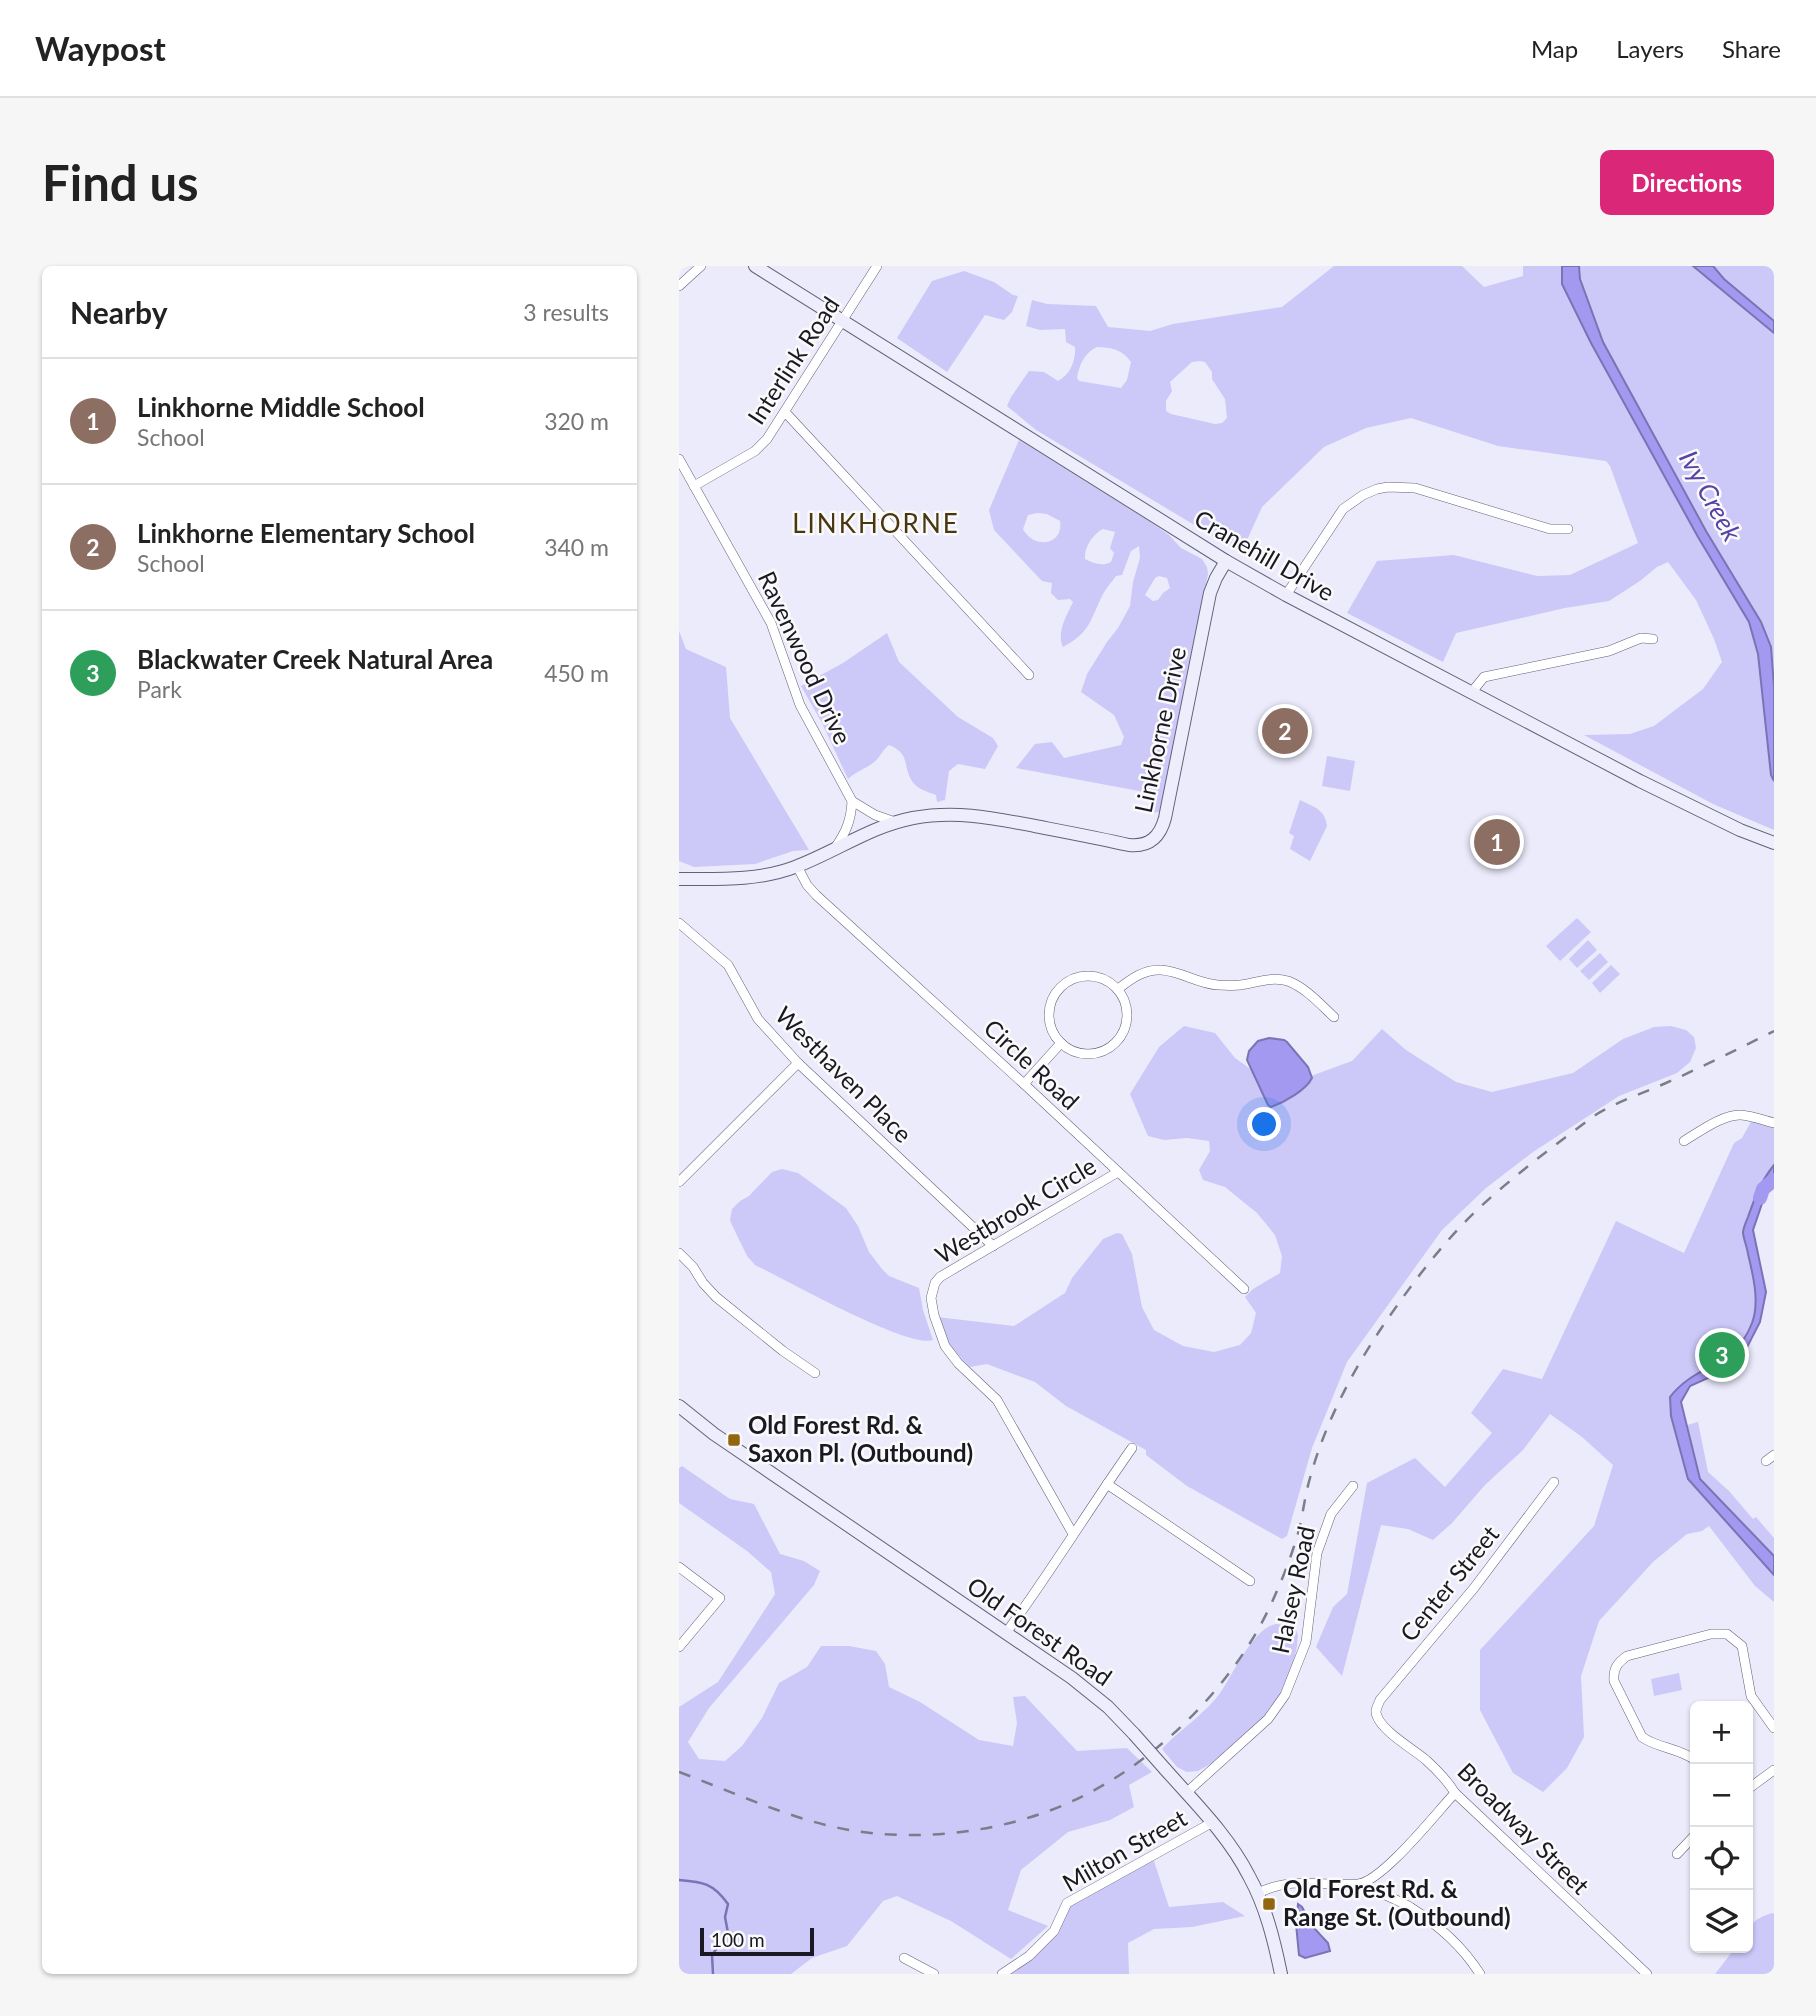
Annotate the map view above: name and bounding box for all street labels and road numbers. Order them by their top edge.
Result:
street label: Interlink Road [741,291,845,429]
street label: Cranehill Drive [1190,503,1340,606]
street label: Ravenwood Drive [753,566,858,748]
street label: Linkhorne Drive [1128,644,1191,815]
street label: Westhaven Place [770,1000,918,1148]
street label: Circle Road [979,1013,1086,1115]
street label: Westbrook Circle [930,1150,1101,1269]
street label: Center Street [1393,1519,1505,1647]
street label: Halsey Road [1265,1523,1320,1656]
street label: Old Forest Road [962,1570,1118,1691]
street label: Broadway Street [1452,1756,1596,1900]
street label: Milton Street [1057,1802,1192,1897]

